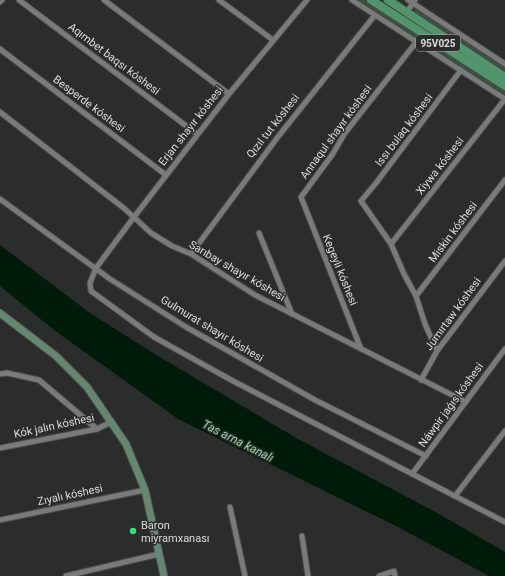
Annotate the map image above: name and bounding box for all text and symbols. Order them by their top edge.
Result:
street label: Aqımbet baqsı kóshesi [66,20,162,98]
road number: 95V025 [416,35,460,51]
street label: Besperde kóshesi [51,73,127,135]
street label: Annaqul shayır kóshesi [298,83,374,181]
street label: Erjan shayır kóshesi [156,84,226,168]
street label: Qızıl tut kóshesi [244,91,302,161]
street label: Issı bulaq kóshesi [372,91,436,169]
street label: Xiywa kóshesi [413,135,467,197]
street label: Miskin kóshesi [426,199,480,265]
street label: Kegeyli kóshesi [320,233,360,307]
street label: Sarıbay shayır kóshesi [187,238,287,304]
street label: Jumırtaw kóshesi [422,275,484,353]
street label: Gulmurat shayır kóshesi [158,293,266,365]
street label: Náwpir jaǵıs kóshesi [416,360,486,450]
street label: Kók jalın kóshesi [13,411,95,441]
water label: Tas arna kanalı [200,417,276,465]
street label: Zıyalı kóshesi [36,482,104,508]
place label: Baron miyramxanası [141,519,210,545]
marker: Baron miyramxanası [128,526,138,536]

